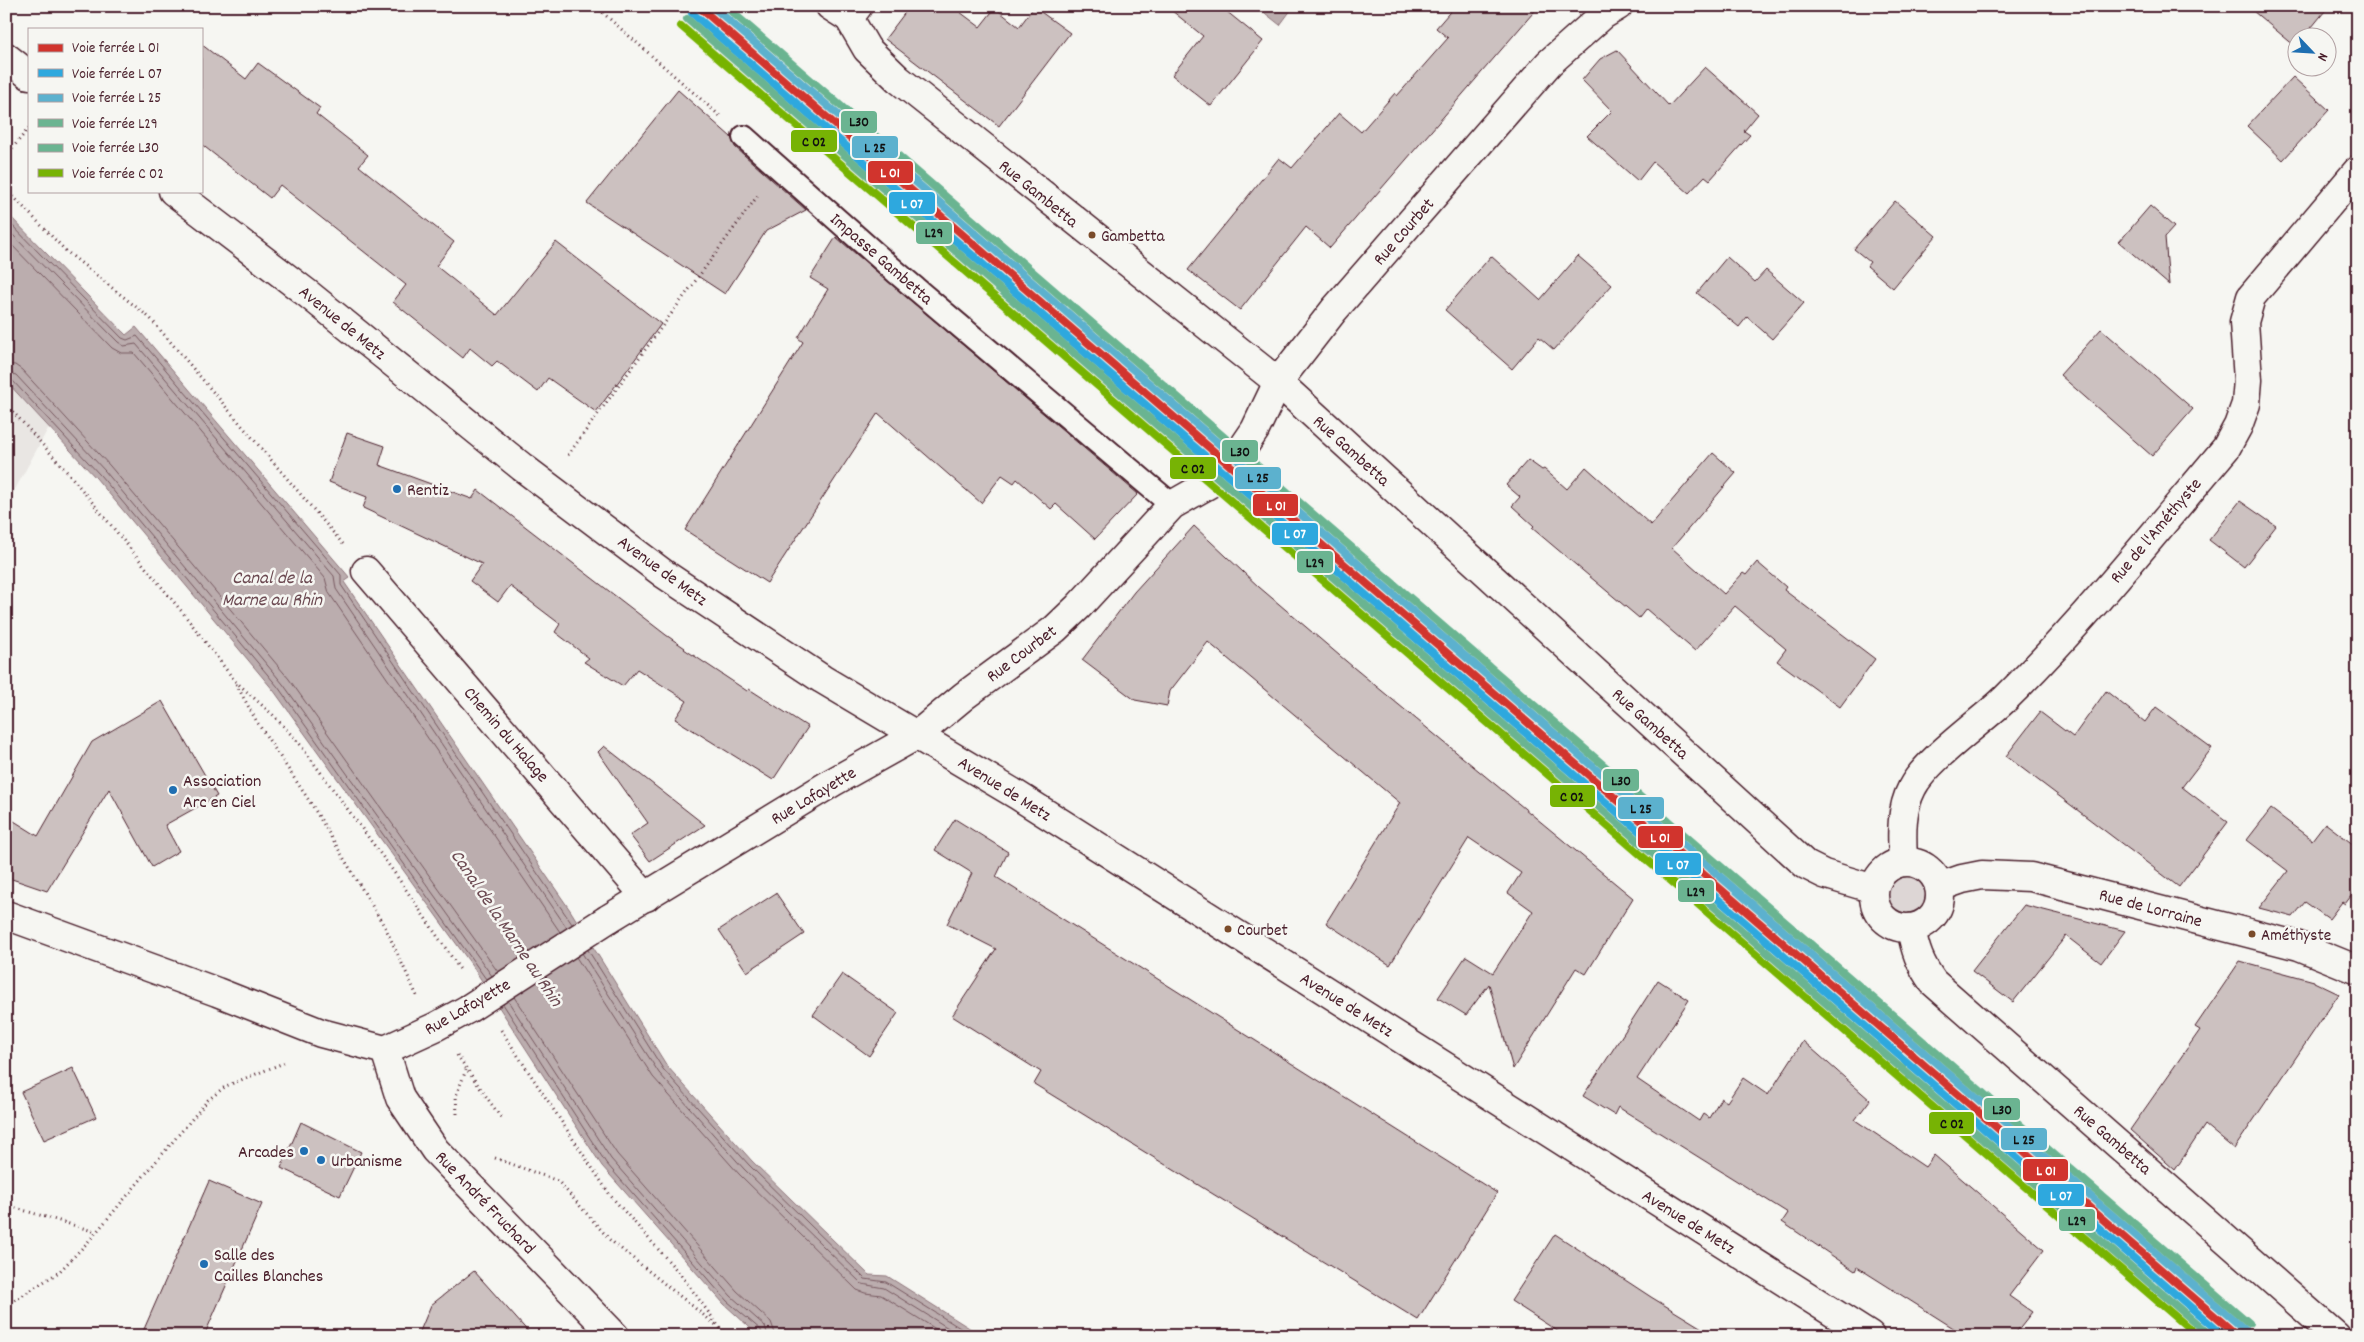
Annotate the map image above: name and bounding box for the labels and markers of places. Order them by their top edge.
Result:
place label: Gambetta [1101,226,1166,250]
marker: Gambetta [1087,230,1097,240]
place label: Rentiz [407,479,449,504]
marker: Rentiz [391,483,403,495]
place label: Association Arc en Ciel [183,770,261,816]
marker: Association Arc en Ciel [167,784,179,796]
place label: Courbet [1237,920,1288,944]
marker: Courbet [1223,924,1233,934]
place label: Améthyste [2261,925,2331,949]
marker: Améthyste [2247,929,2257,939]
place label: Arcades [238,1141,294,1166]
marker: Arcades [298,1145,310,1157]
place label: Urbanisme [331,1150,402,1175]
marker: Urbanisme [315,1154,327,1166]
place label: Salle des Cailles Blanches [214,1244,323,1290]
marker: Salle des Cailles Blanches [198,1258,210,1270]

